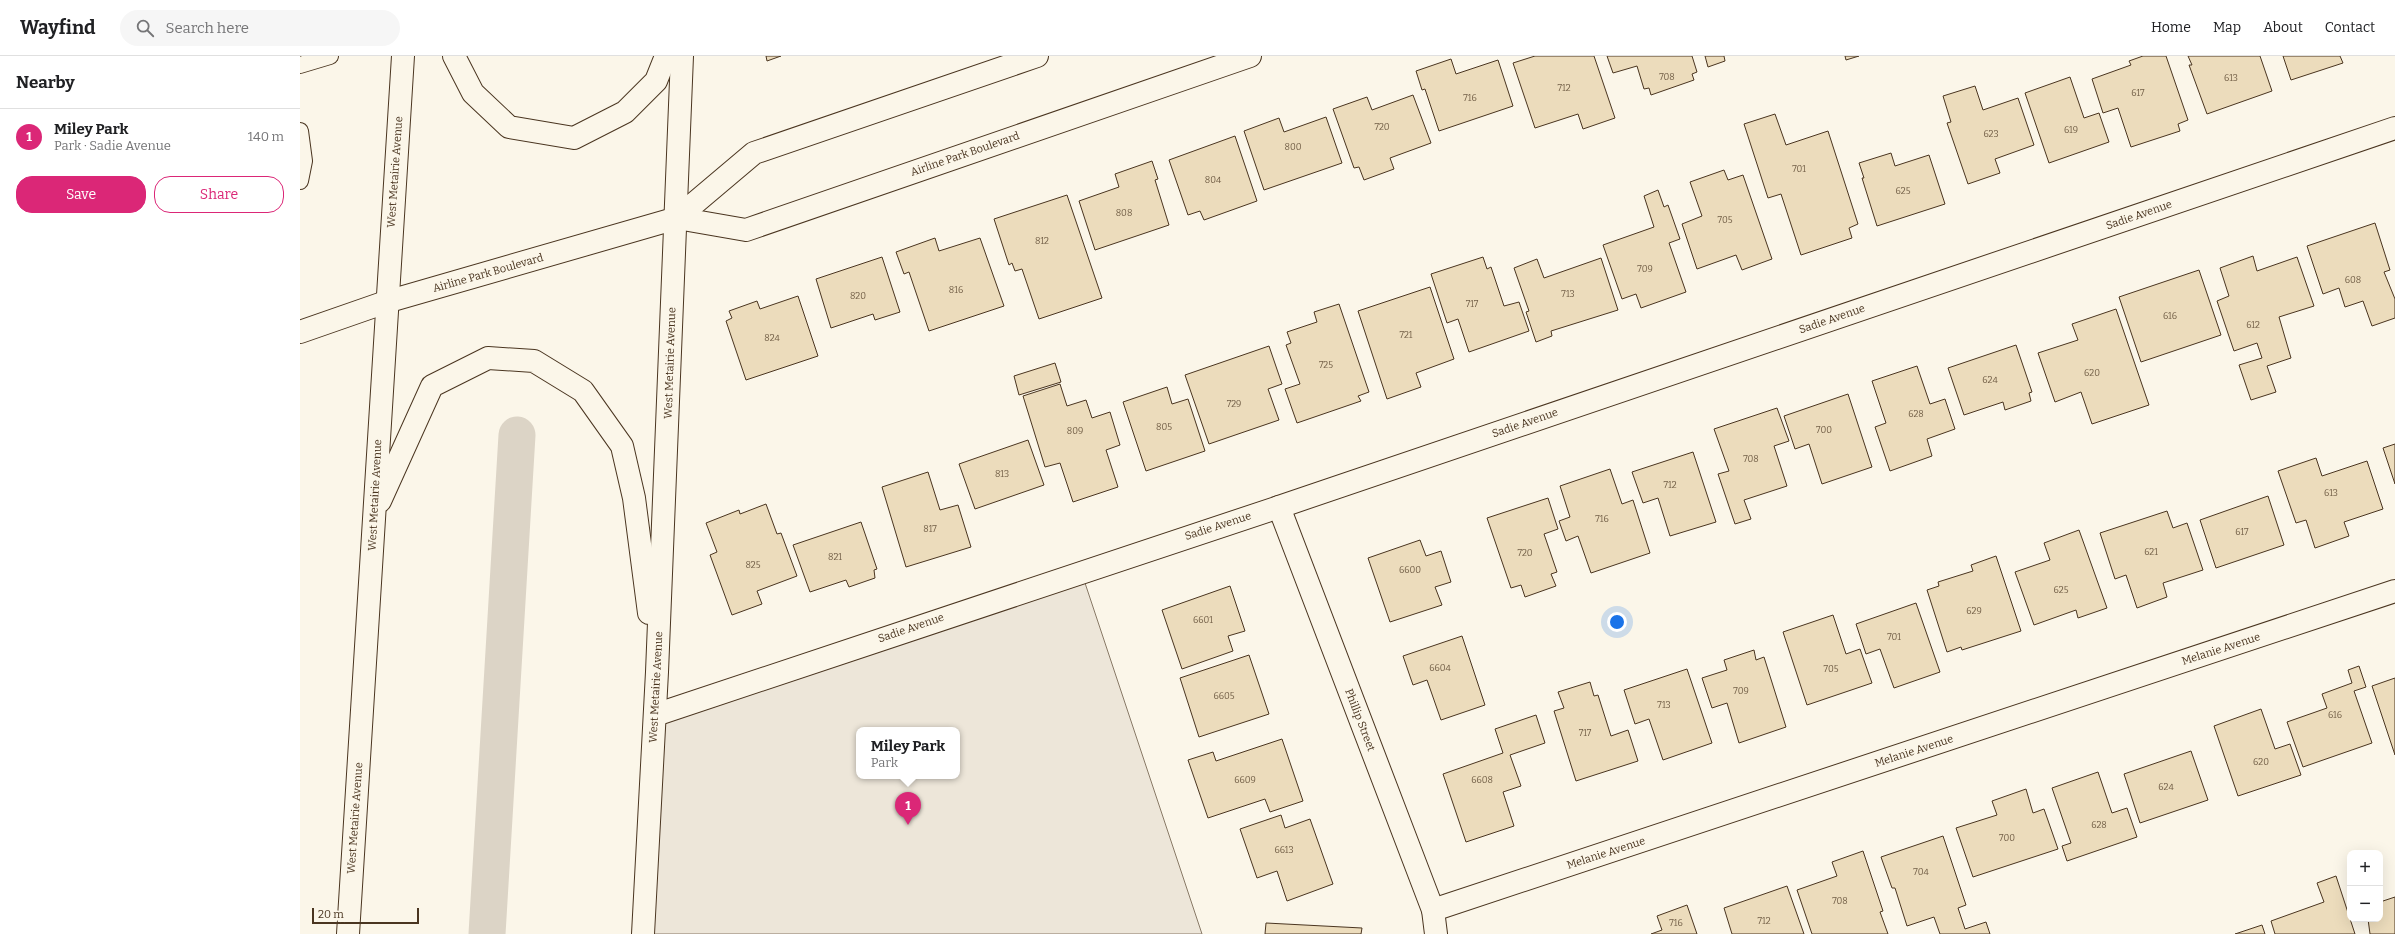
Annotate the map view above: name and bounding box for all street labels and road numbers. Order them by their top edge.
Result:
street label: West Metairie Avenue [385,116,405,228]
street label: Airline Park Boulevard [909,129,1022,179]
street label: Sadie Avenue [2104,198,2174,232]
street label: Airline Park Boulevard [431,251,545,295]
street label: Sadie Avenue [1797,302,1867,336]
street label: West Metairie Avenue [662,307,678,419]
street label: Sadie Avenue [1490,406,1560,440]
street label: West Metairie Avenue [366,439,384,551]
street label: Sadie Avenue [1183,509,1253,543]
street label: Sadie Avenue [876,611,946,645]
street label: Melanie Avenue [2180,630,2262,668]
street label: West Metairie Avenue [647,631,665,743]
street label: Phillip Street [1342,687,1378,753]
street label: Melanie Avenue [1873,732,1955,770]
street label: West Metairie Avenue [345,762,365,874]
street label: Melanie Avenue [1565,834,1647,872]

